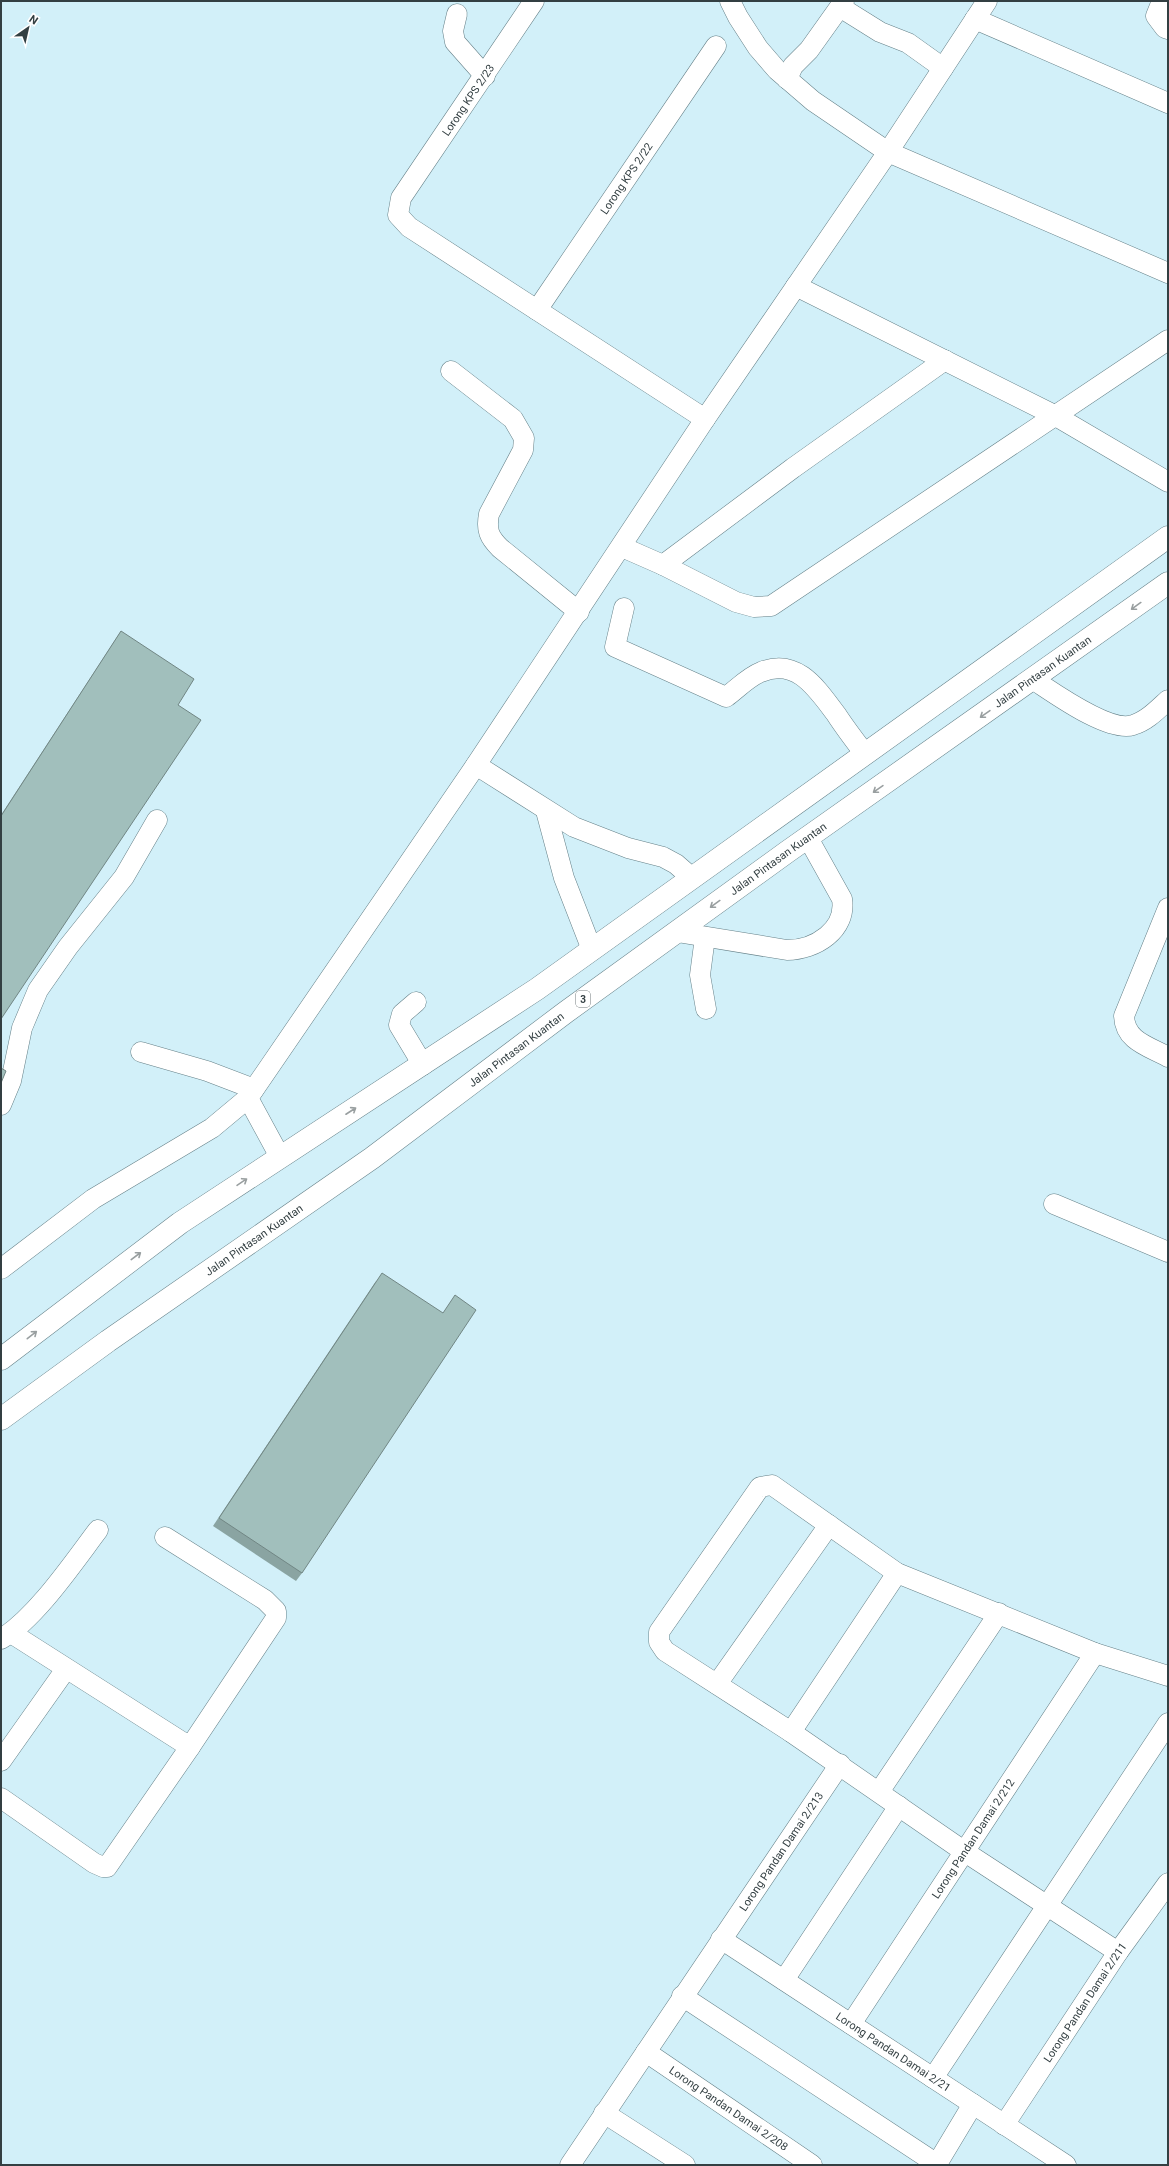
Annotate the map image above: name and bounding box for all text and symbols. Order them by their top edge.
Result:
north arrow [8,8,48,48]
text: N [26,13,40,28]
street label: Lorong KPS 2/23 [440,62,497,138]
street label: Lorong KPS 2/22 [598,141,655,217]
one-way arrow [1131,602,1142,610]
street label: Jalan Pintasan Kuantan [992,633,1094,711]
one-way arrow [979,710,990,718]
one-way arrow [873,785,884,793]
street label: Jalan Pintasan Kuantan [727,820,829,898]
one-way arrow [710,900,721,908]
road number: 3 [576,991,590,1007]
street label: Jalan Pintasan Kuantan [466,1010,567,1090]
one-way arrow [345,1107,356,1115]
one-way arrow [236,1178,247,1186]
street label: Jalan Pintasan Kuantan [203,1202,306,1279]
one-way arrow [130,1252,141,1261]
one-way arrow [26,1331,37,1339]
street label: Lorong Pandan Damai 2/212 [929,1776,1017,1901]
street label: Lorong Pandan Damai 2/213 [737,1790,826,1914]
street label: Lorong Pandan Damai 2/211 [1041,1940,1130,2065]
street label: Lorong Pandan Damai 2/21 [833,2010,953,2095]
street label: Lorong Pandan Damai 2/208 [667,2064,790,2154]

